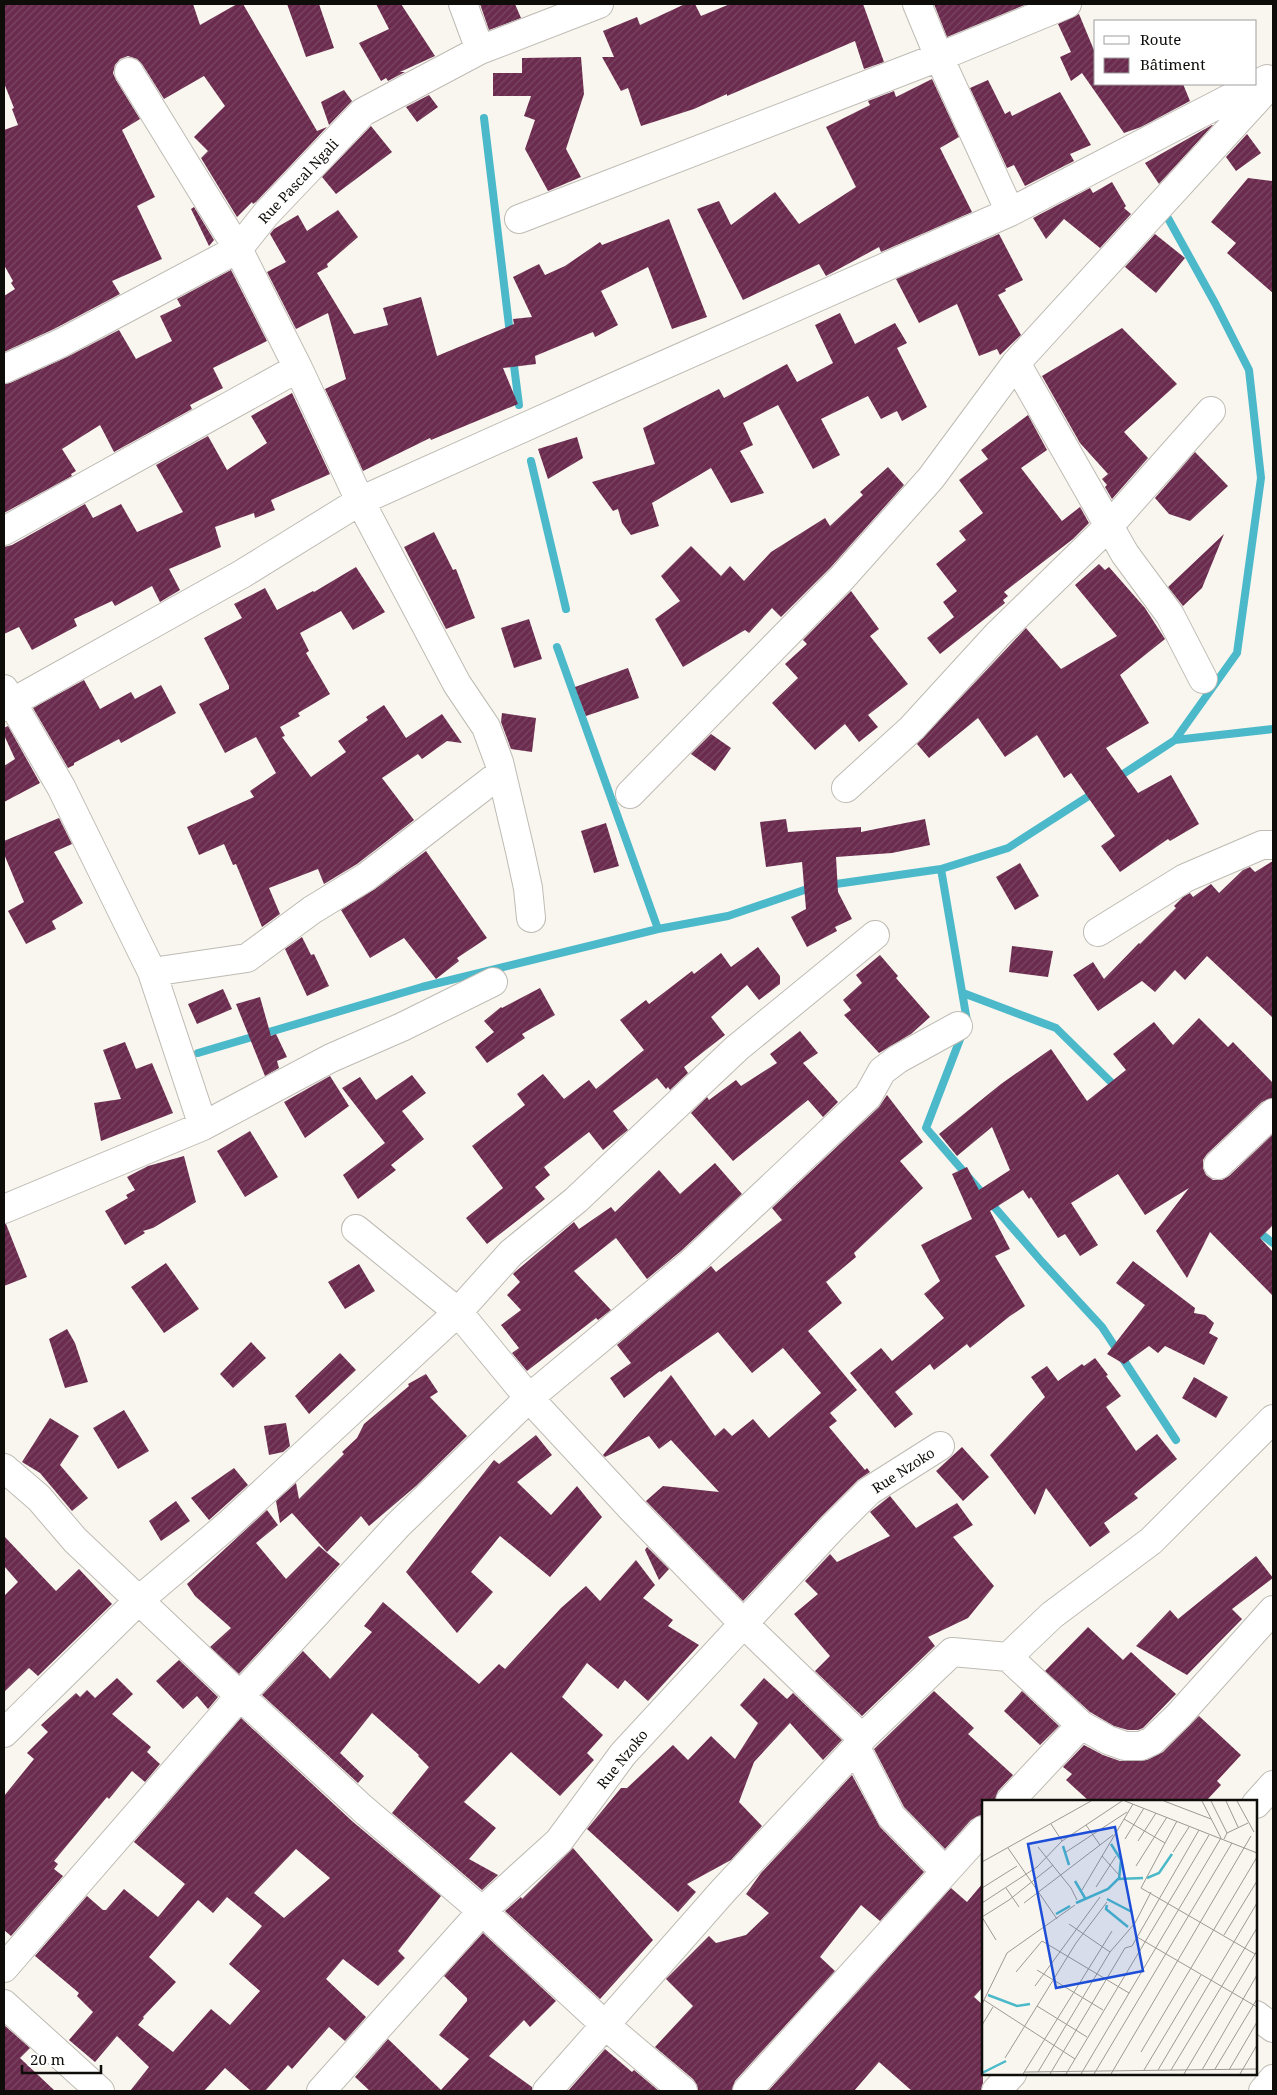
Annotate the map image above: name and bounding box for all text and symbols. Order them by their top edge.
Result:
legend [1094,20,1257,85]
text: Route [1140,29,1181,49]
text: Bâtiment [1140,54,1206,74]
street label: Rue Pascal Ngali [254,134,343,228]
street label: Rue Nzoko [868,1443,938,1497]
street label: Rue Nzoko [592,1725,652,1793]
inset map [982,1800,1257,2075]
scale bar [22,2042,101,2074]
text: 20 m [30,2049,65,2069]

